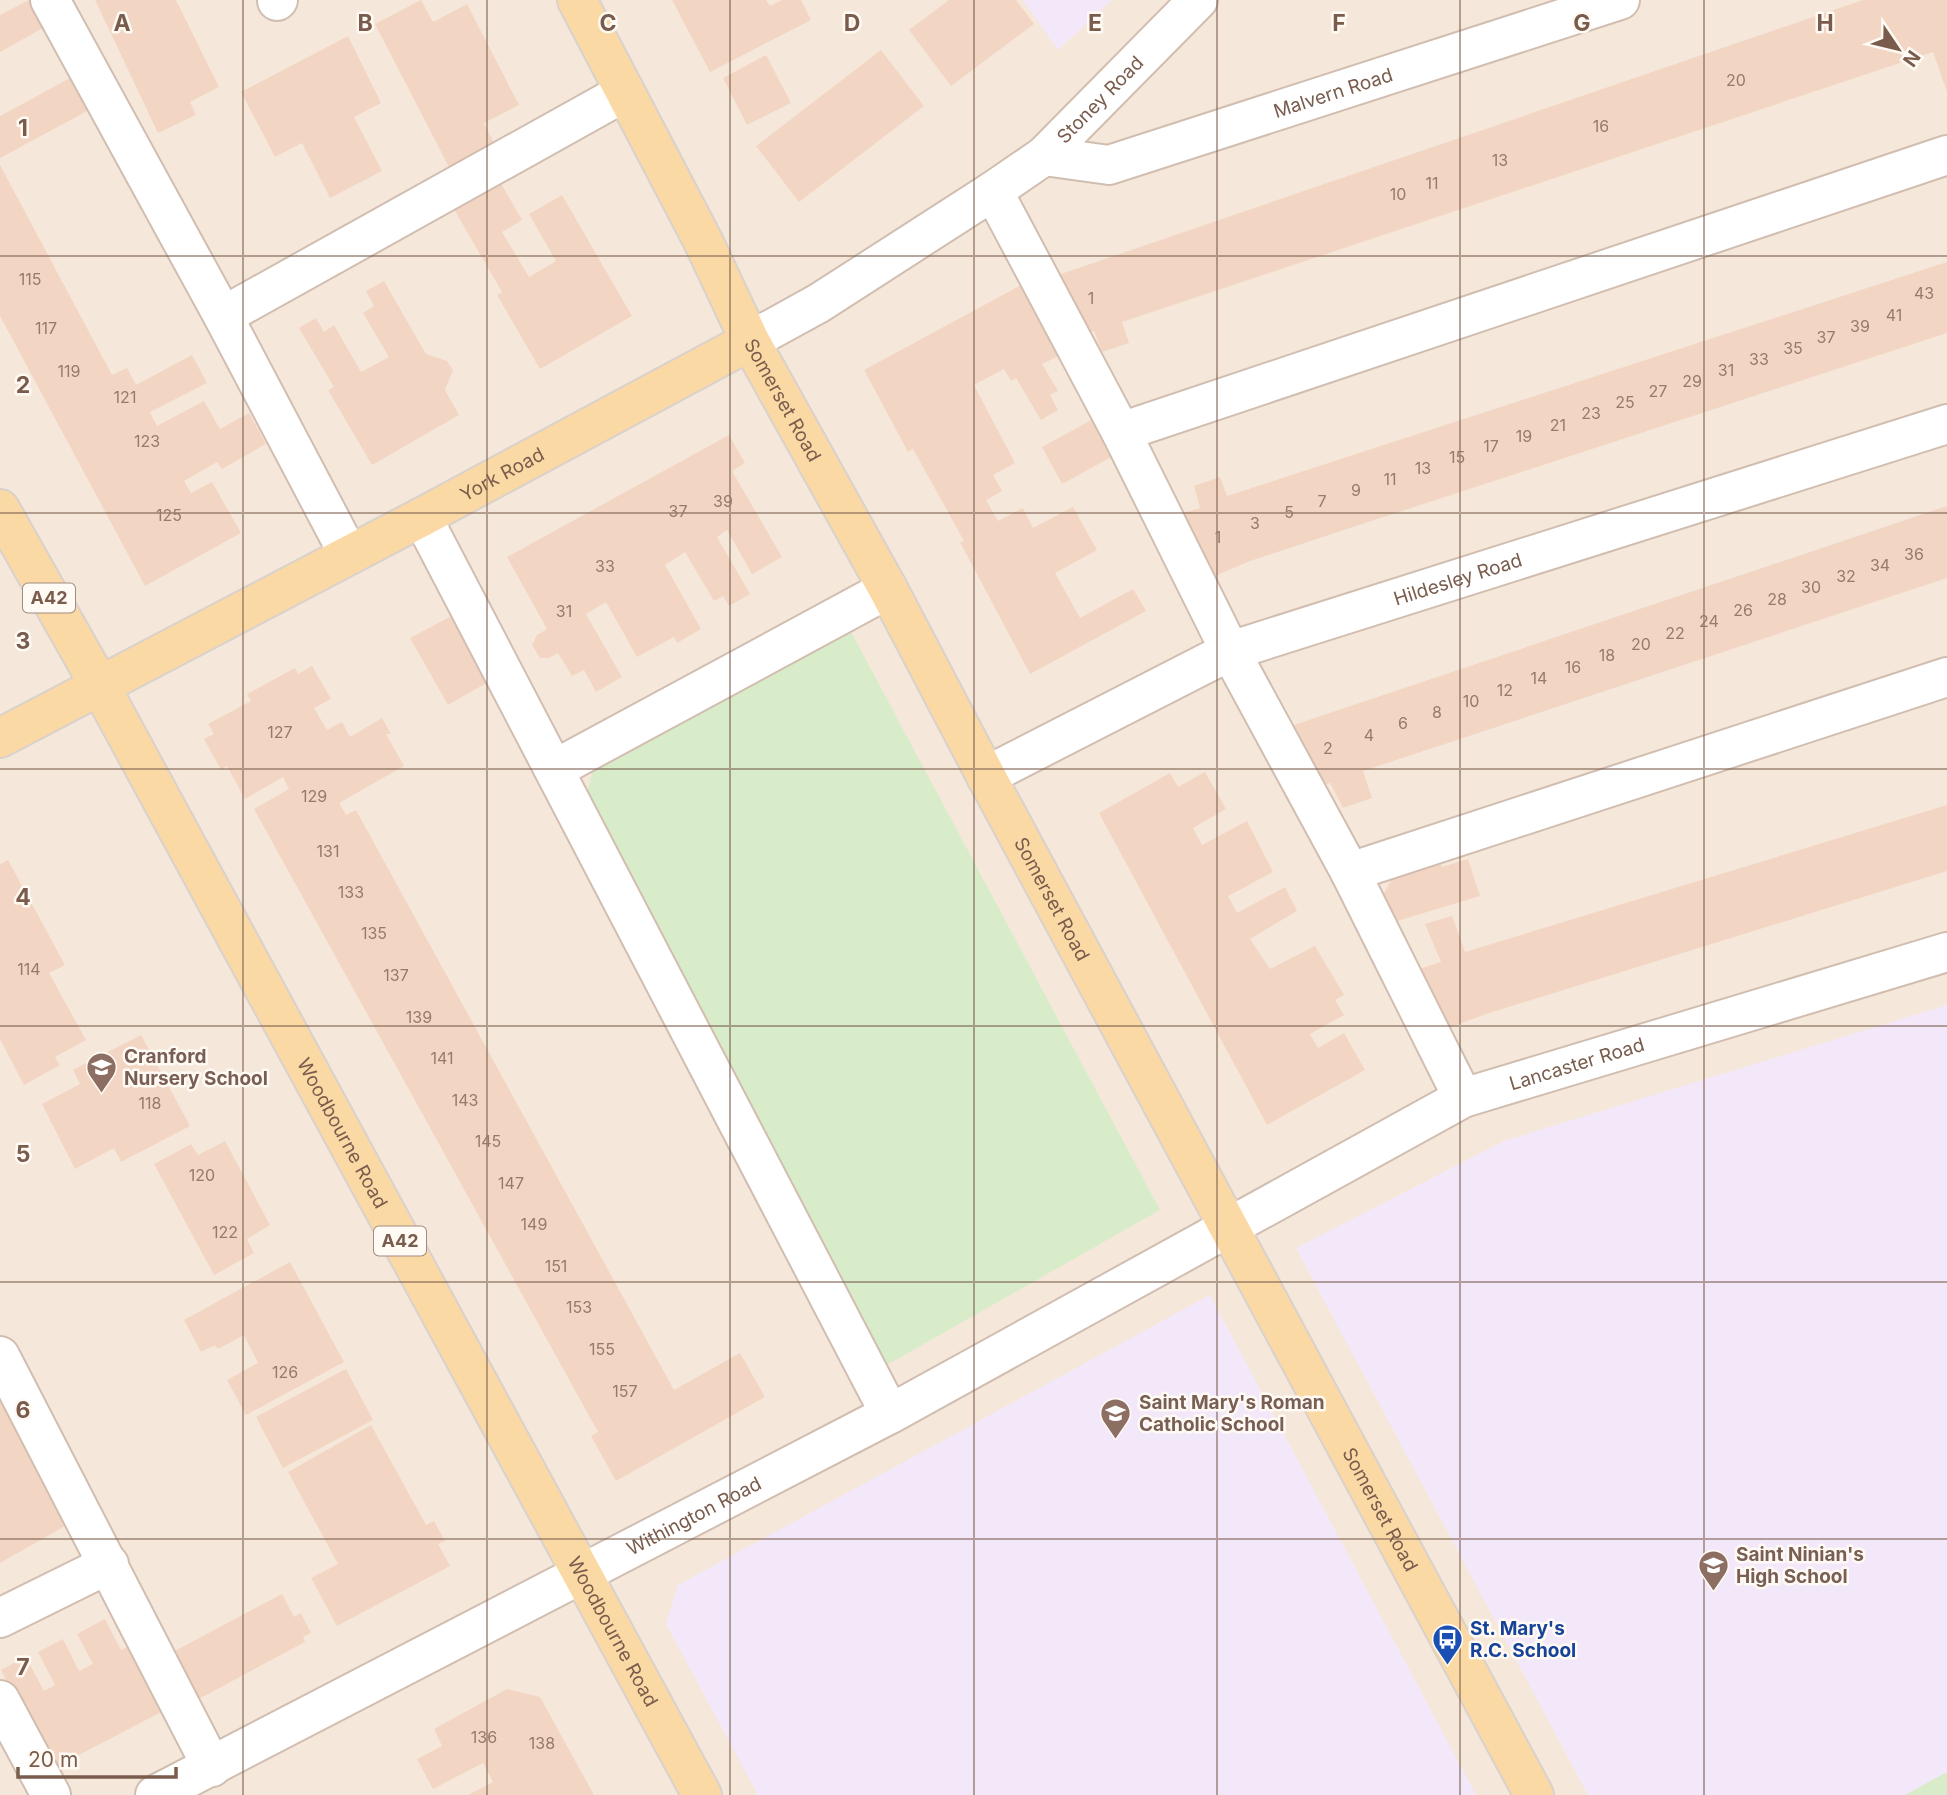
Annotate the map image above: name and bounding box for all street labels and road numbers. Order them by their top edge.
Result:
street label: Stoney Road [1052,51,1148,148]
street label: Malvern Road [1271,63,1396,123]
street label: Somerset Road [739,335,826,466]
street label: York Road [456,443,548,506]
street label: Hildesley Road [1391,548,1525,610]
road number: A42 [23,584,75,612]
street label: Somerset Road [1009,833,1094,965]
street label: Lancaster Road [1507,1033,1647,1095]
street label: Woodbourne Road [292,1054,392,1212]
road number: A42 [374,1226,426,1256]
street label: Somerset Road [1337,1444,1422,1575]
street label: Withington Road [623,1472,765,1560]
street label: Woodbourne Road [563,1553,663,1711]

